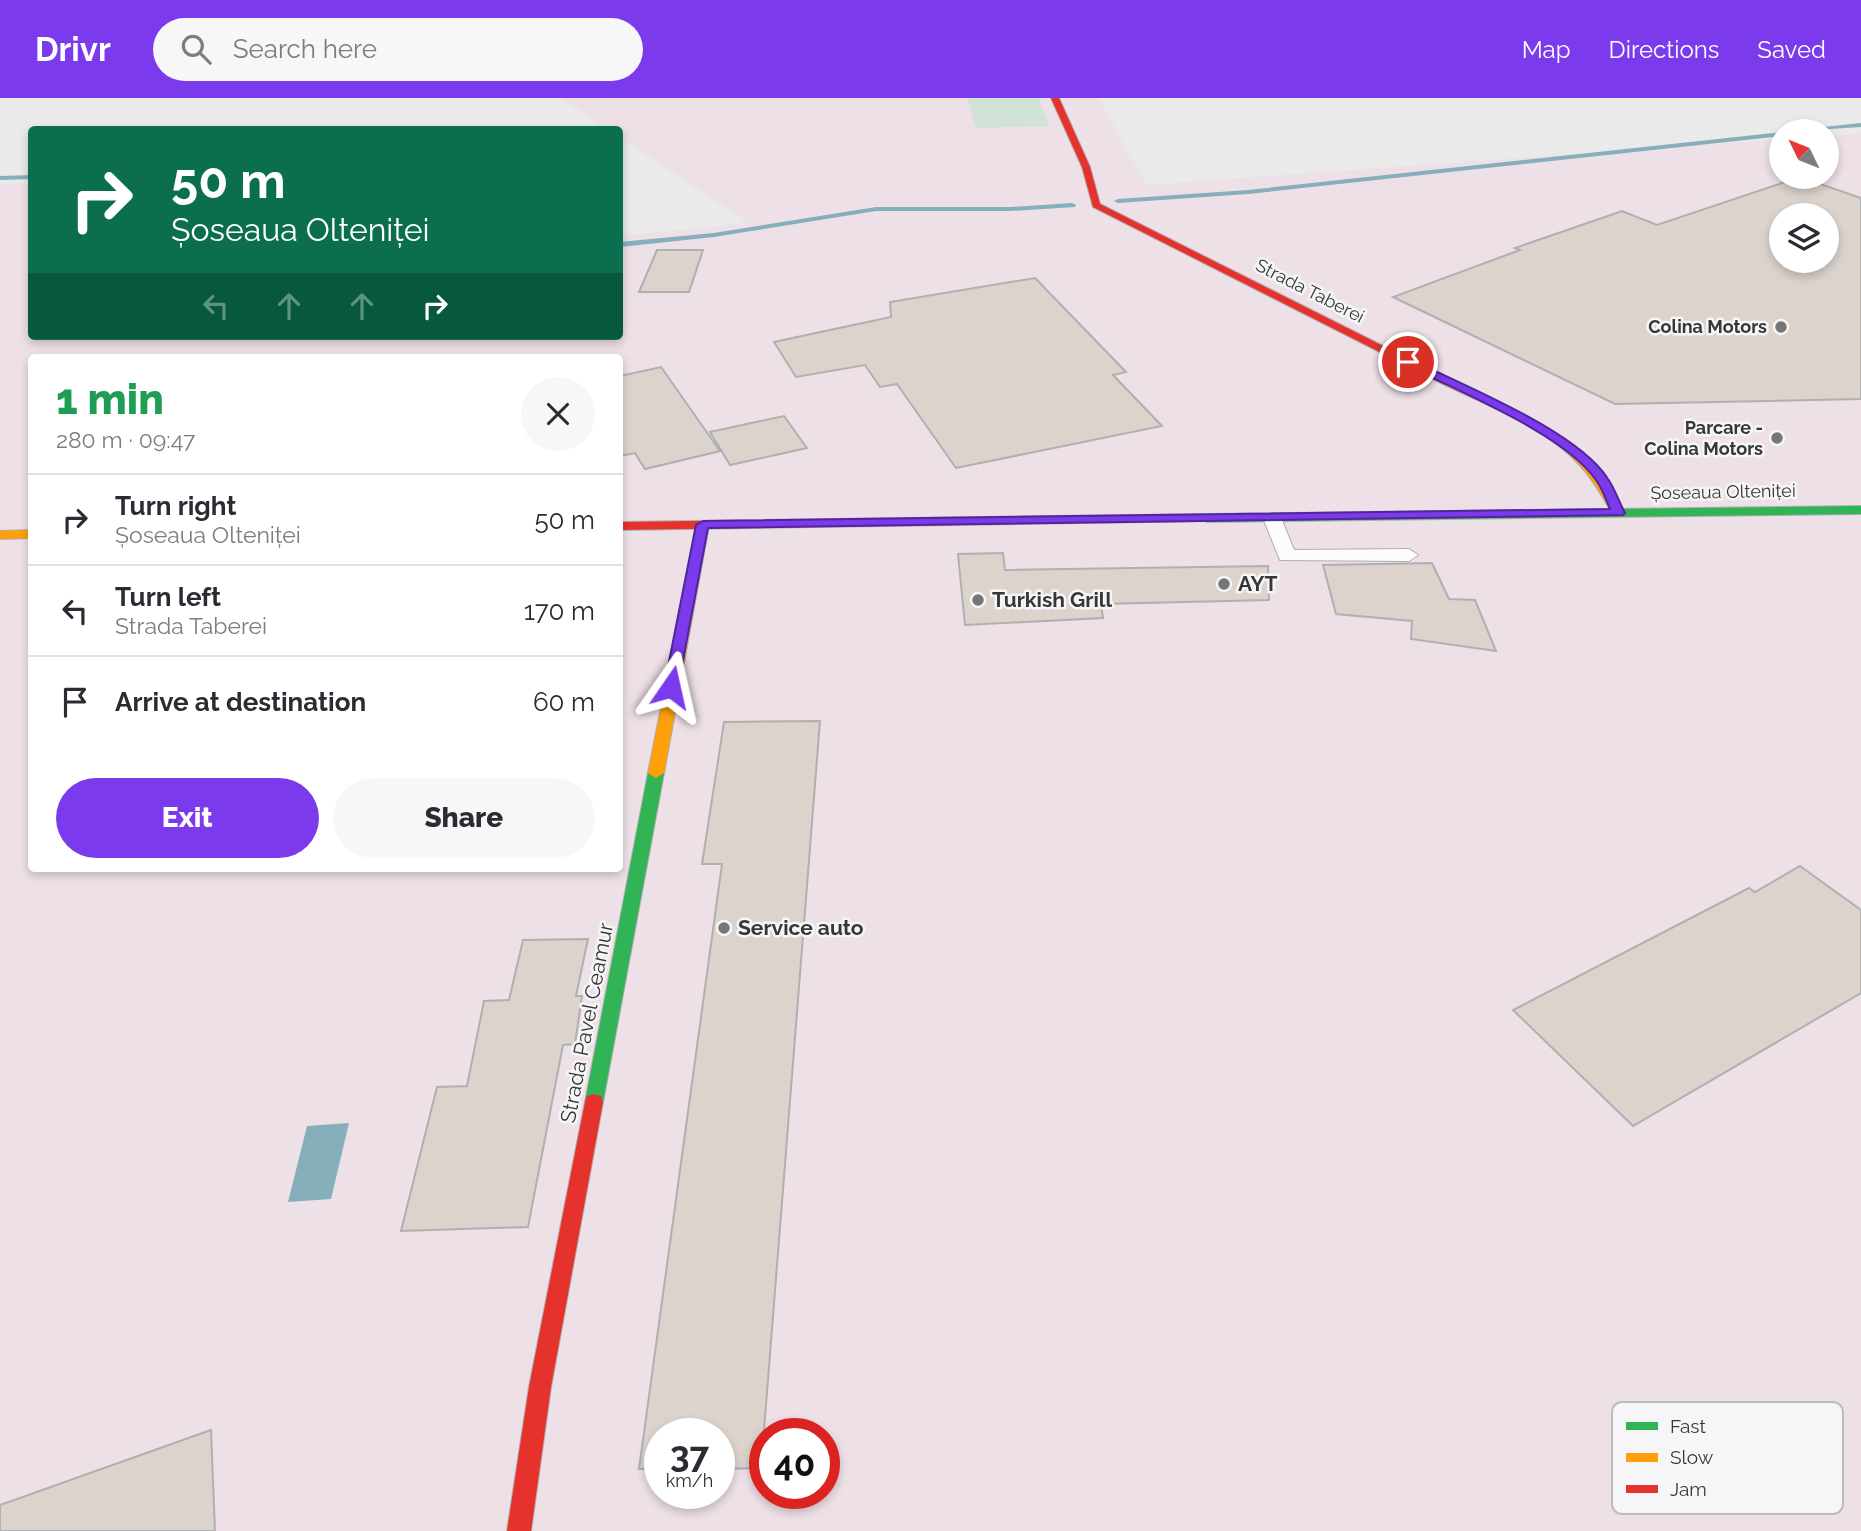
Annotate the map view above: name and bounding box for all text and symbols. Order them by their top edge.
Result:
search box [153,18,643,81]
text: Drivr [35,30,111,69]
icon: search [177,30,215,68]
text: Search here [233,34,377,64]
text: Map [1522,35,1571,64]
text: Directions [1609,35,1719,64]
text: Saved [1757,35,1826,64]
north arrow [1769,119,1839,189]
map controls [1769,119,1839,273]
text: 50 m [171,152,286,209]
icon: right [56,154,147,245]
button: layers [1769,203,1839,273]
text: Șoseaua Olteniței [171,211,430,248]
street label: Strada Taberei [1252,254,1368,327]
icon: left [197,287,235,325]
icon: ahead [270,287,308,325]
icon: ahead [343,287,381,325]
icon: right [416,287,454,325]
place label: Colina Motors [1648,316,1767,337]
marker: Colina Motors [1773,319,1789,335]
pin [1378,332,1438,392]
icon: arrive [1389,343,1427,381]
text: 1 min [56,375,164,424]
button: close [521,377,595,451]
place label: Parcare - Colina Motors [1644,417,1763,459]
text: 280 m · 09:47 [56,426,195,453]
marker: Parcare - Colina Motors [1769,430,1785,446]
street label: Șoseaua Olteniței [1650,480,1796,503]
text: Turn right [115,491,236,521]
icon: right [56,501,94,539]
text: 50 m [534,505,595,535]
text: Șoseaua Olteniței [115,521,301,548]
place label: AYT [1238,571,1277,596]
marker: AYT [1216,576,1232,592]
text: Turn left [115,582,221,612]
place label: Turkish Grill [992,587,1112,612]
icon: left [56,592,94,630]
marker: Turkish Grill [970,592,986,608]
text: 170 m [524,596,595,626]
text: Strada Taberei [115,612,267,639]
position arrow [634,650,708,724]
icon: arrive [56,683,94,721]
text: Arrive at destination [115,687,366,717]
text: 60 m [533,687,595,717]
button: Exit [56,778,319,858]
button: Share [333,778,595,858]
place label: Service auto [738,915,864,940]
street label: Strada Pavel Ceamur [555,920,618,1125]
marker: Service auto [716,920,732,936]
legend [1612,1402,1843,1514]
text: Fast [1670,1415,1706,1437]
speed limit sign: 40 [749,1418,840,1509]
text: 37 [670,1434,709,1475]
text: Slow [1670,1446,1714,1468]
text: km/h [666,1470,713,1491]
text: Jam [1670,1478,1707,1500]

